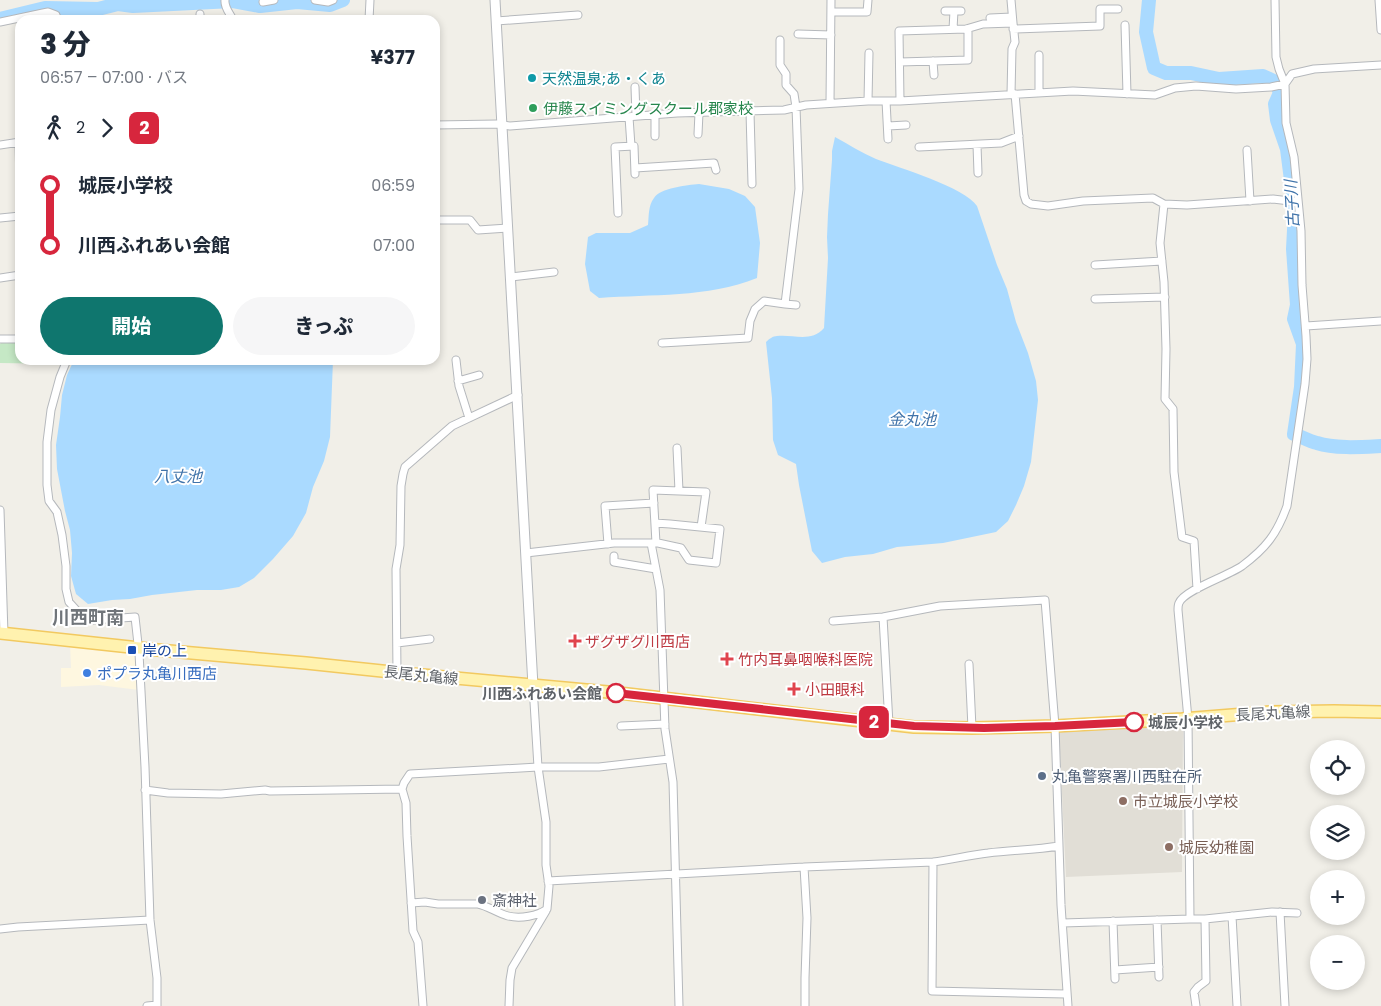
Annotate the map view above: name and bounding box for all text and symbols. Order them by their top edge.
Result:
text: 3 分 [40,25,90,64]
text: ¥377 [370,44,415,71]
text: 06:57 – 07:00 · バス [40,66,188,89]
place label: 天然温泉;あ・くあ [542,68,666,89]
marker: 天然温泉;あ・くあ [526,72,538,84]
place label: 伊藤スイミングスクール郡家校 [543,98,753,119]
marker: 伊藤スイミングスクール郡家校 [527,102,539,114]
icon: walk [40,114,68,142]
icon: forward [93,114,121,142]
text: 2 [139,115,149,140]
text: 2 [76,116,85,139]
text: 城辰小学校 [78,172,173,199]
text: 06:59 [371,174,415,197]
water label: 古子川 [1279,177,1305,229]
text: 川西ふれあい会館 [78,232,230,259]
text: 07:00 [373,234,415,257]
button: 開始 [40,297,223,355]
button: きっぷ [233,297,415,355]
water label: 金丸池 [888,408,938,431]
water label: 八丈池 [154,465,204,488]
district label: 川西町南 [52,605,124,630]
place label: ザグザグ川西店 [585,631,690,652]
marker: ザグザグ川西店 [569,635,581,647]
place label: 岸の上 [142,640,187,661]
marker: 岸の上 [126,644,138,656]
place label: 竹内耳鼻咽喉科医院 [738,649,873,670]
marker: 竹内耳鼻咽喉科医院 [720,652,734,666]
street label: 長尾丸亀線 [383,661,459,689]
place label: ポプラ丸亀川西店 [97,663,217,684]
marker: ポプラ丸亀川西店 [81,667,93,679]
place label: 小田眼科 [805,679,865,700]
marker: 小田眼科 [787,682,801,696]
place label: 川西ふれあい会館 [482,683,602,704]
marker: 川西ふれあい会館 [606,683,626,703]
street label: 長尾丸亀線 [1235,701,1311,725]
line badge: 2 [858,706,890,738]
text: 2 [869,709,879,734]
marker: 城辰小学校 [1124,712,1144,732]
place label: 城辰小学校 [1148,712,1223,733]
map controls [1310,740,1365,990]
button: locate [1310,740,1365,795]
place label: 丸亀警察署川西駐在所 [1052,766,1202,787]
marker: 丸亀警察署川西駐在所 [1036,770,1048,782]
place label: 市立城辰小学校 [1133,791,1238,812]
marker: 市立城辰小学校 [1117,795,1129,807]
button: layers [1310,805,1365,860]
place label: 城辰幼稚園 [1179,837,1254,858]
marker: 城辰幼稚園 [1163,841,1175,853]
button: + [1310,870,1365,925]
place label: 斎神社 [492,890,537,911]
marker: 斎神社 [476,894,488,906]
button: − [1310,935,1365,990]

